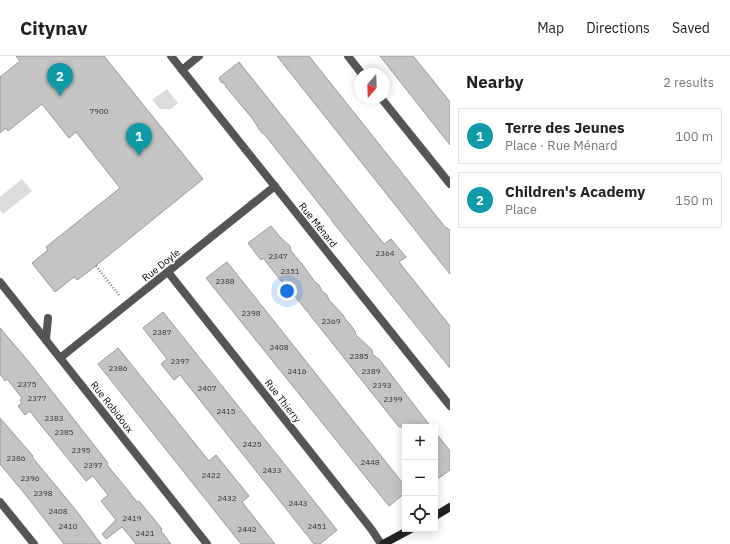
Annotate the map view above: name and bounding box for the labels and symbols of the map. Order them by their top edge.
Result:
pin: 2 [47,63,73,96]
north arrow [354,68,390,104]
house number: 7900 [89,106,109,116]
pin: 1 [126,123,152,156]
street label: Rue Ménard [296,200,340,250]
street label: Rue Doyle [139,245,183,284]
house number: 2364 [375,248,395,258]
house number: 2347 [268,251,288,261]
house number: 2351 [280,266,300,276]
house number: 2388 [215,276,235,286]
your location [277,281,297,301]
house number: 2398 [241,308,261,318]
house number: 2369 [321,316,341,326]
house number: 2387 [152,327,172,337]
house number: 2408 [269,342,289,352]
house number: 2385 [349,351,369,361]
house number: 2397 [170,356,190,366]
house number: 2386 [108,363,128,373]
house number: 2416 [287,366,307,376]
house number: 2389 [361,366,381,376]
street label: Rue Thierry [262,377,304,425]
street label: Rue Robidoux [88,378,136,436]
house number: 2375 [17,379,37,389]
house number: 2393 [372,380,392,390]
house number: 2407 [197,383,217,393]
house number: 2377 [27,393,47,403]
house number: 2399 [383,394,403,404]
house number: 2415 [216,406,236,416]
house number: 2383 [44,413,64,423]
house number: 2385 [54,427,74,437]
house number: 2425 [242,439,262,449]
house number: 2395 [71,445,91,455]
house number: 2386 [6,453,26,463]
house number: 2448 [360,457,380,467]
house number: 2397 [83,460,103,470]
house number: 2433 [262,465,282,475]
house number: 2422 [201,470,221,480]
house number: 2396 [20,473,40,483]
house number: 2398 [33,488,53,498]
house number: 2432 [217,493,237,503]
house number: 2443 [288,498,308,508]
house number: 2408 [48,506,68,516]
house number: 2419 [122,513,142,523]
house number: 2410 [58,521,78,531]
house number: 2451 [307,521,327,531]
house number: 2442 [237,524,257,534]
house number: 2421 [135,528,155,538]

